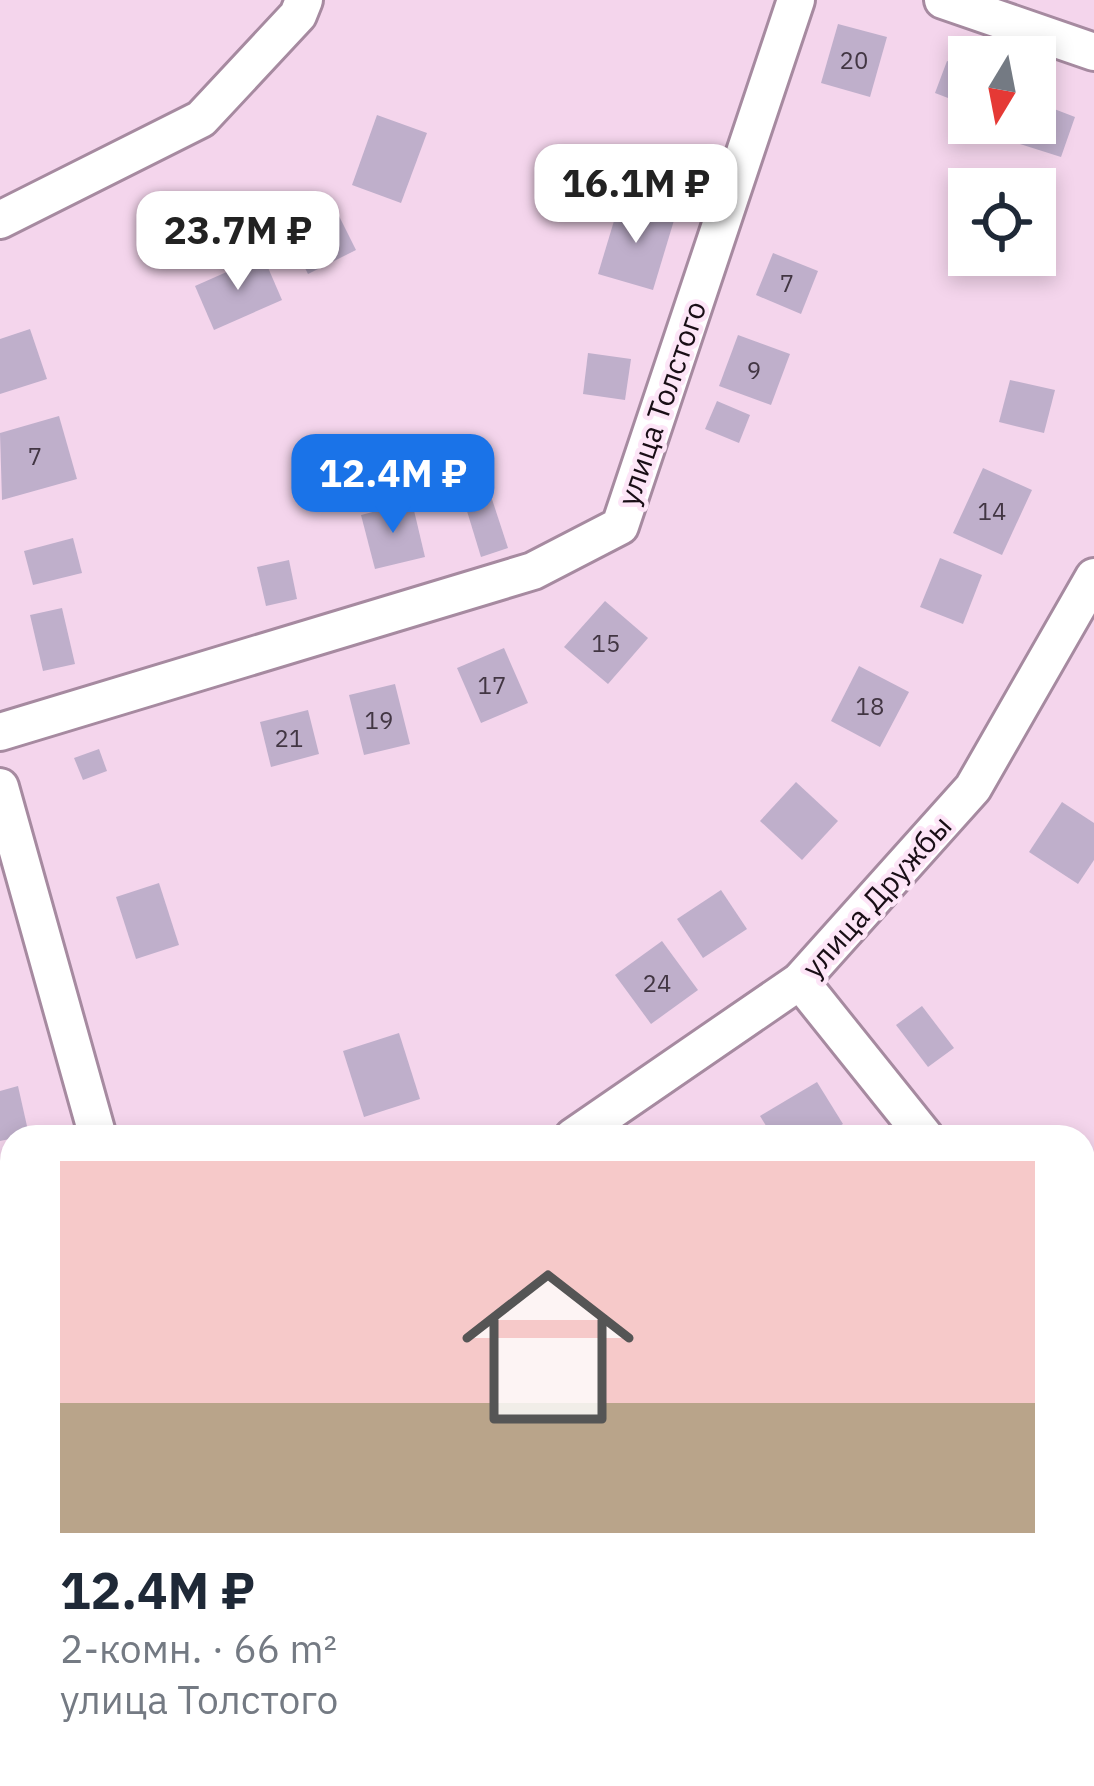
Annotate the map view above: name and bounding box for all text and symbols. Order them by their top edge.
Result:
north arrow [948,36,1056,144]
map controls [948,36,1056,276]
house number: 20 [840,44,868,76]
pin: 16.1M ₽ [525,144,747,246]
text: 16.1M ₽ [561,157,711,208]
button: locate [948,168,1056,276]
pin: 23.7M ₽ [127,191,349,293]
text: 23.7M ₽ [163,204,313,255]
house number: 7 [780,267,794,299]
street label: улица Толстого [608,295,714,511]
house number: 9 [747,354,761,386]
pin: 12.4M ₽ [282,434,504,536]
house number: 7 [28,440,42,472]
text: 12.4M ₽ [318,447,468,498]
house number: 14 [978,495,1006,527]
house number: 15 [592,627,620,659]
house number: 17 [478,669,506,701]
house number: 18 [856,690,884,722]
house number: 19 [365,704,393,736]
house number: 21 [275,722,303,754]
street label: улица Дружбы [793,806,959,986]
house number: 24 [643,967,671,999]
icon: home [440,1239,656,1455]
text: 12.4M ₽ [60,1557,255,1623]
text: 2-комн. · 66 m² [60,1623,337,1674]
text: улица Толстого [60,1674,338,1725]

